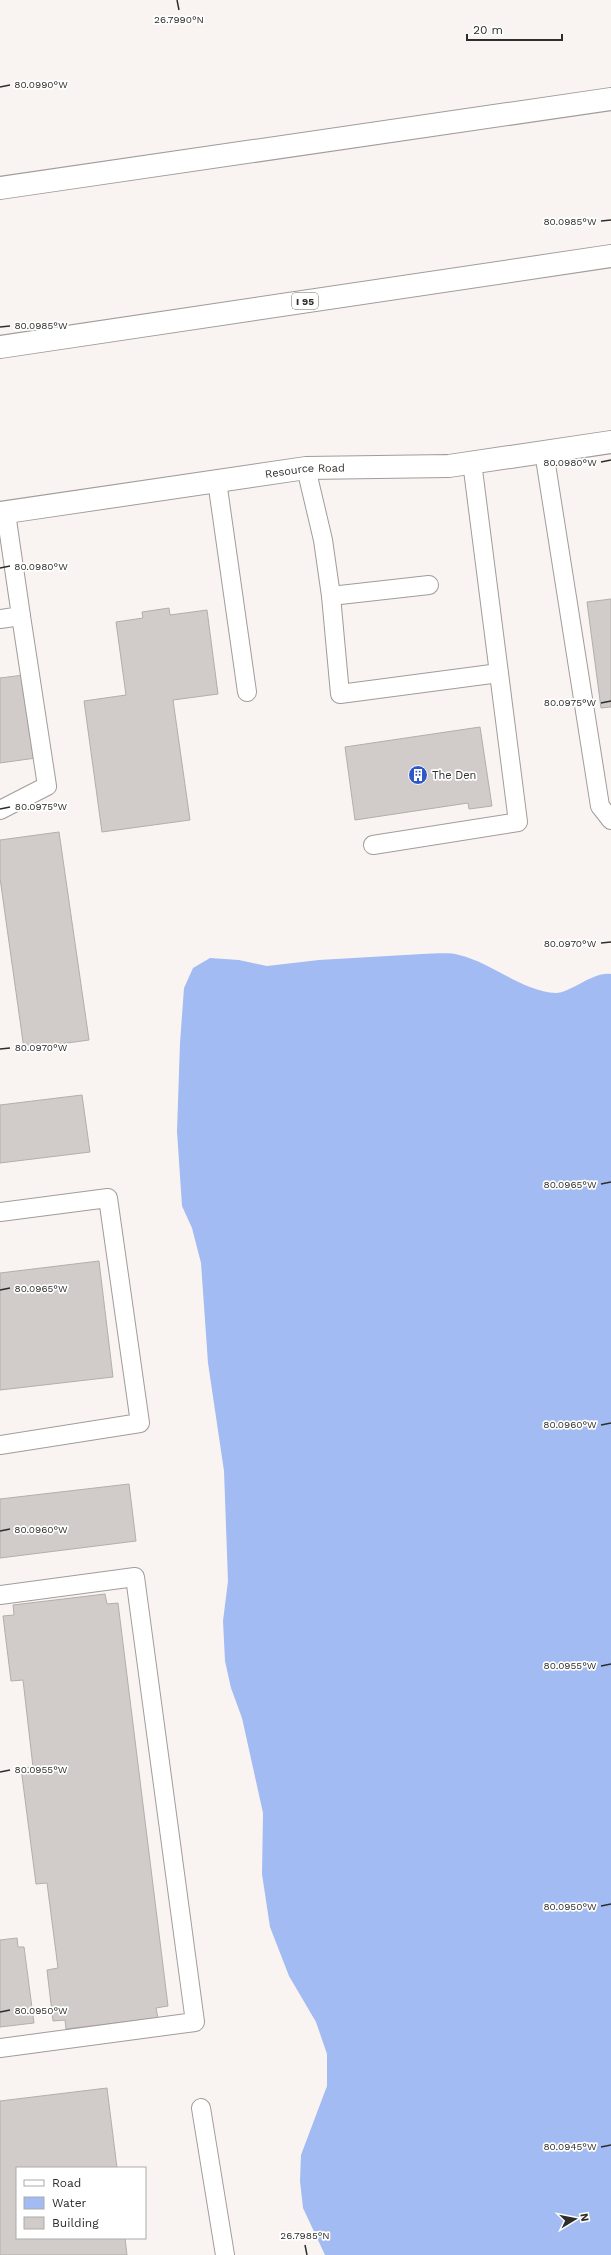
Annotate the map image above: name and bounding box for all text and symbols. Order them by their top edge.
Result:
text: 26.7990°N [154,14,204,25]
scale bar [467,16,562,42]
text: 20 m [473,23,503,37]
text: 80.0990°W [14,79,68,90]
text: 80.0985°W [543,216,597,227]
road number: I 95 [292,293,318,309]
text: 80.0985°W [14,320,68,331]
text: 80.0980°W [543,457,597,468]
street label: Resource Road [264,461,345,480]
text: 80.0980°W [14,561,68,572]
text: 80.0975°W [544,697,597,708]
building icon: The Den [407,764,429,786]
place label: The Den [432,769,476,782]
text: 80.0975°W [15,801,68,812]
text: 80.0970°W [544,938,597,949]
text: 80.0970°W [15,1042,68,1053]
text: 80.0965°W [543,1179,597,1190]
text: 80.0965°W [14,1283,68,1294]
text: 80.0960°W [543,1419,597,1430]
text: 80.0960°W [14,1524,68,1535]
text: 80.0955°W [544,1660,597,1671]
text: 80.0955°W [15,1764,68,1775]
text: 80.0950°W [543,1901,597,1912]
text: 80.0950°W [14,2005,68,2016]
text: 80.0945°W [543,2141,597,2152]
legend [16,2167,146,2239]
text: Road [52,2176,81,2190]
text: Water [52,2196,87,2210]
north arrow [555,2199,595,2239]
text: N [577,2212,591,2222]
text: Building [52,2216,99,2230]
text: 26.7985°N [280,2230,330,2241]

